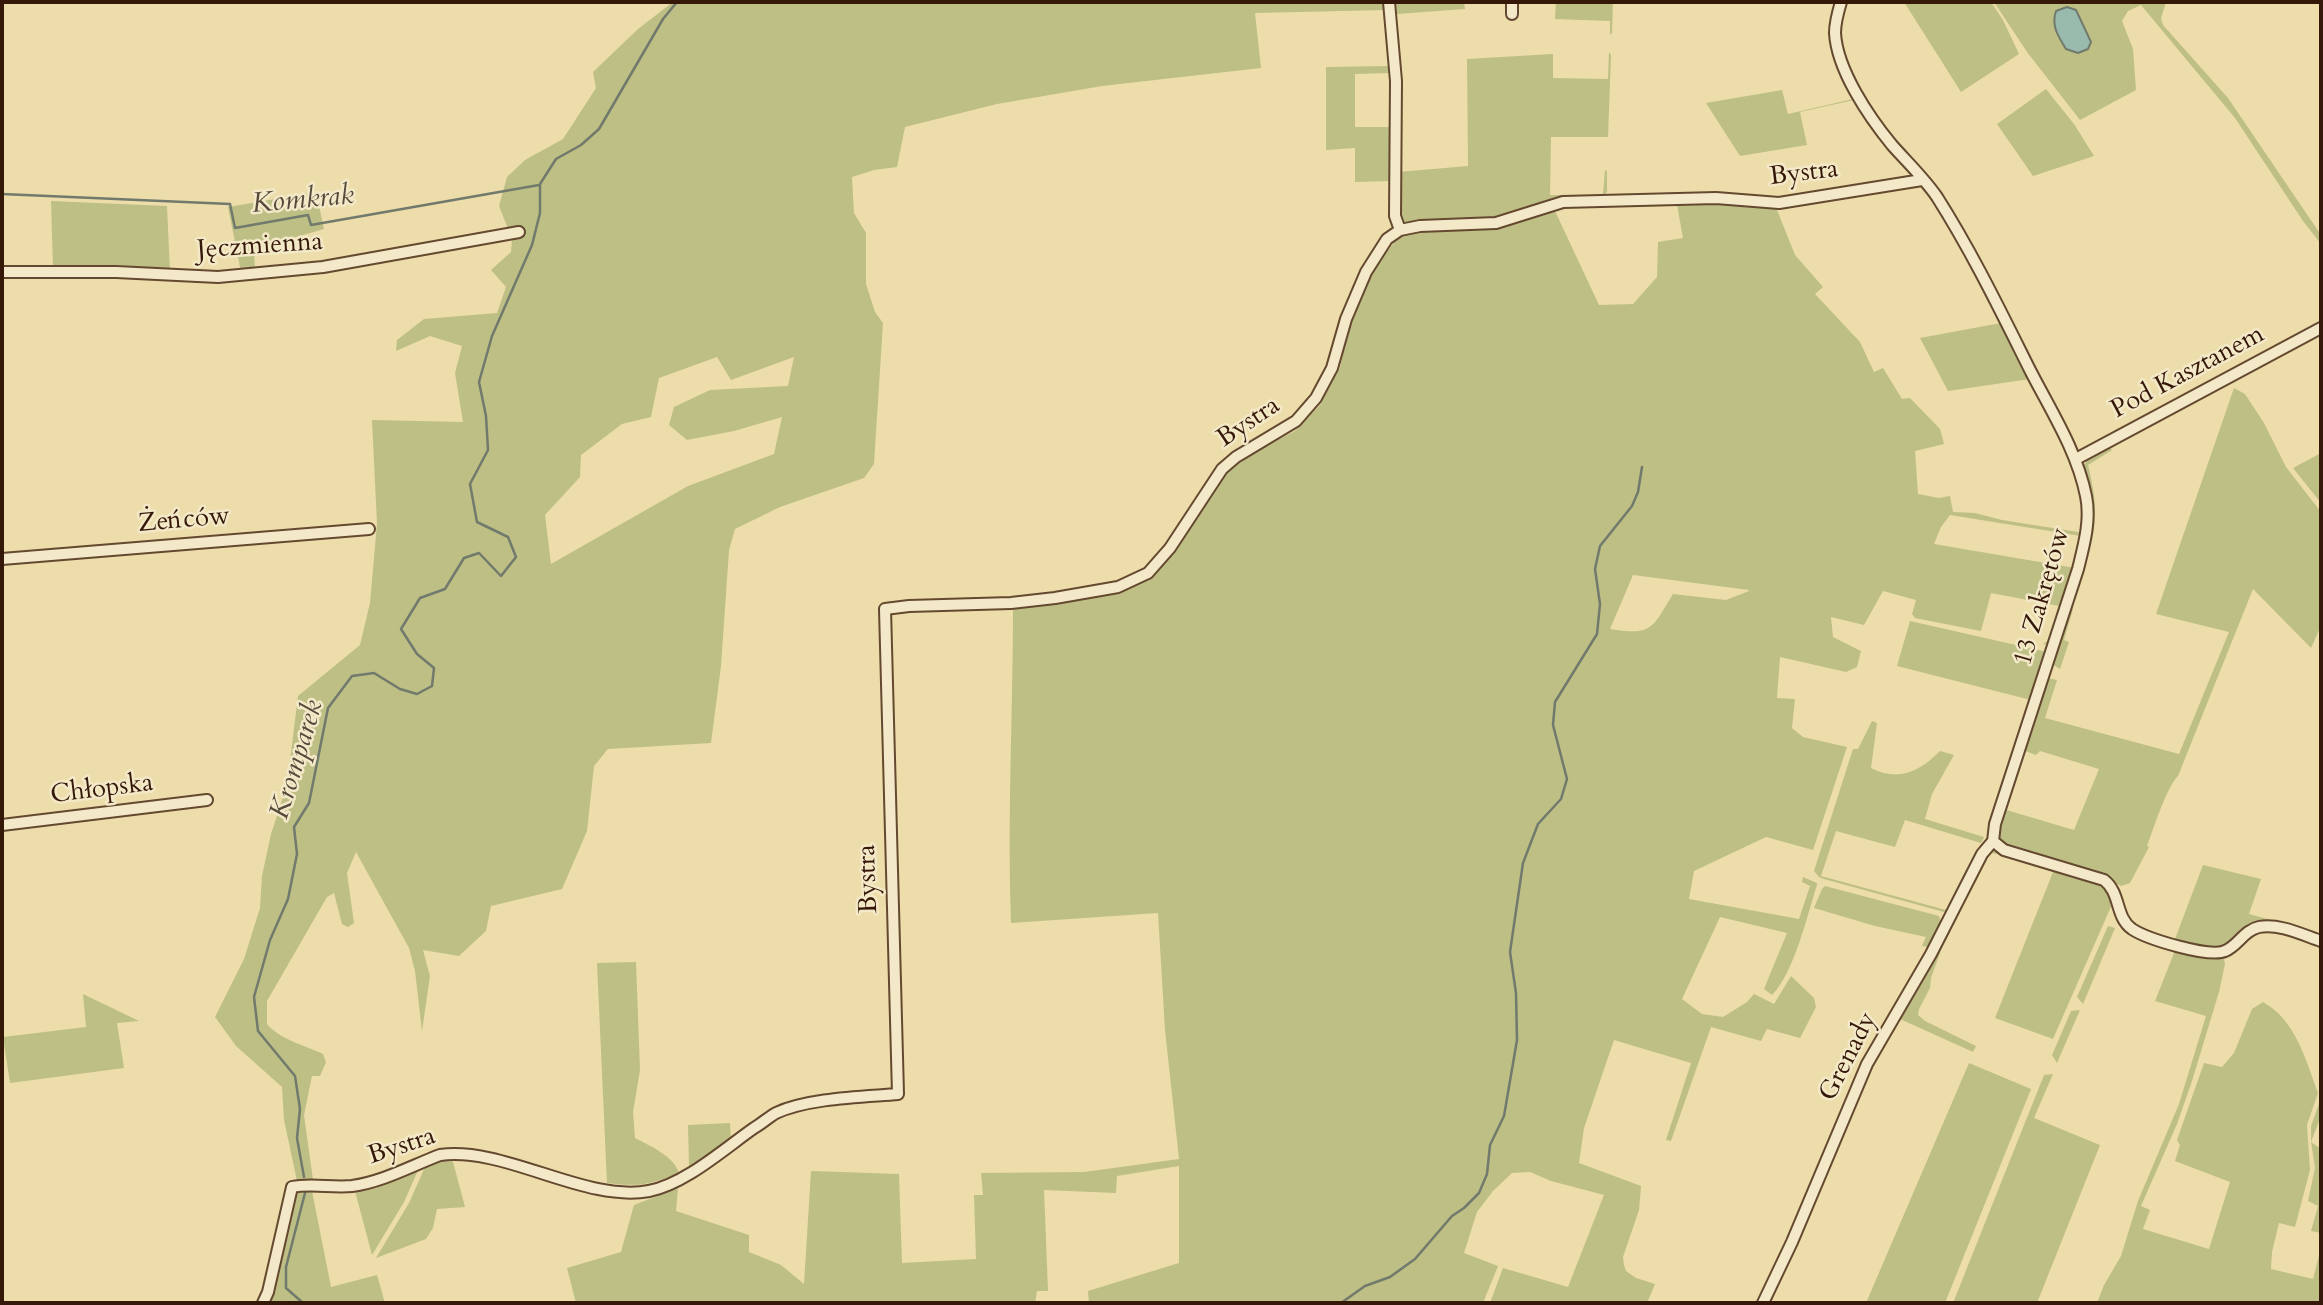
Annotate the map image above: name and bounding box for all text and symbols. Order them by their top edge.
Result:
street label: Bystra [1768,154,1840,194]
water label: Komkrak [251,180,355,222]
street label: Jęczmienna [196,227,324,267]
street label: Pod Kasztanem [2106,320,2270,426]
street label: Bystra [1212,391,1286,455]
street label: Żeńców [137,501,231,541]
street label: 13 Zakrętów [2008,525,2078,669]
water label: Kromparek [264,697,332,823]
street label: Chłopska [49,768,155,812]
street label: Bystra [852,844,886,914]
street label: Grenady [1813,1007,1885,1107]
street label: Bystra [364,1121,440,1173]

